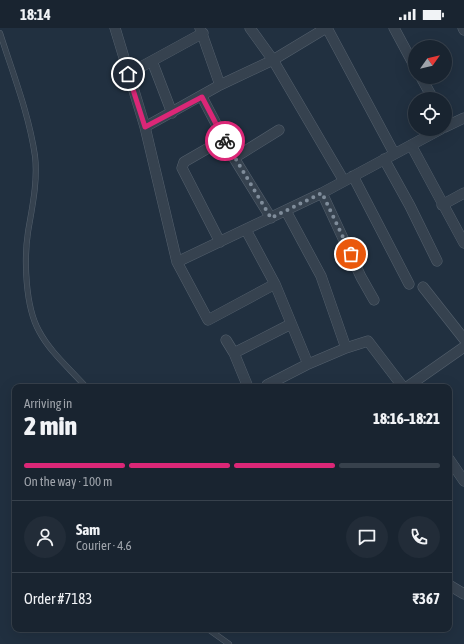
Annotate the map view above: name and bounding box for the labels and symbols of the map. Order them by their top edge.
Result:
north arrow [408,40,452,84]
pin [111,57,145,91]
courier [205,121,245,161]
pin [334,237,368,271]

